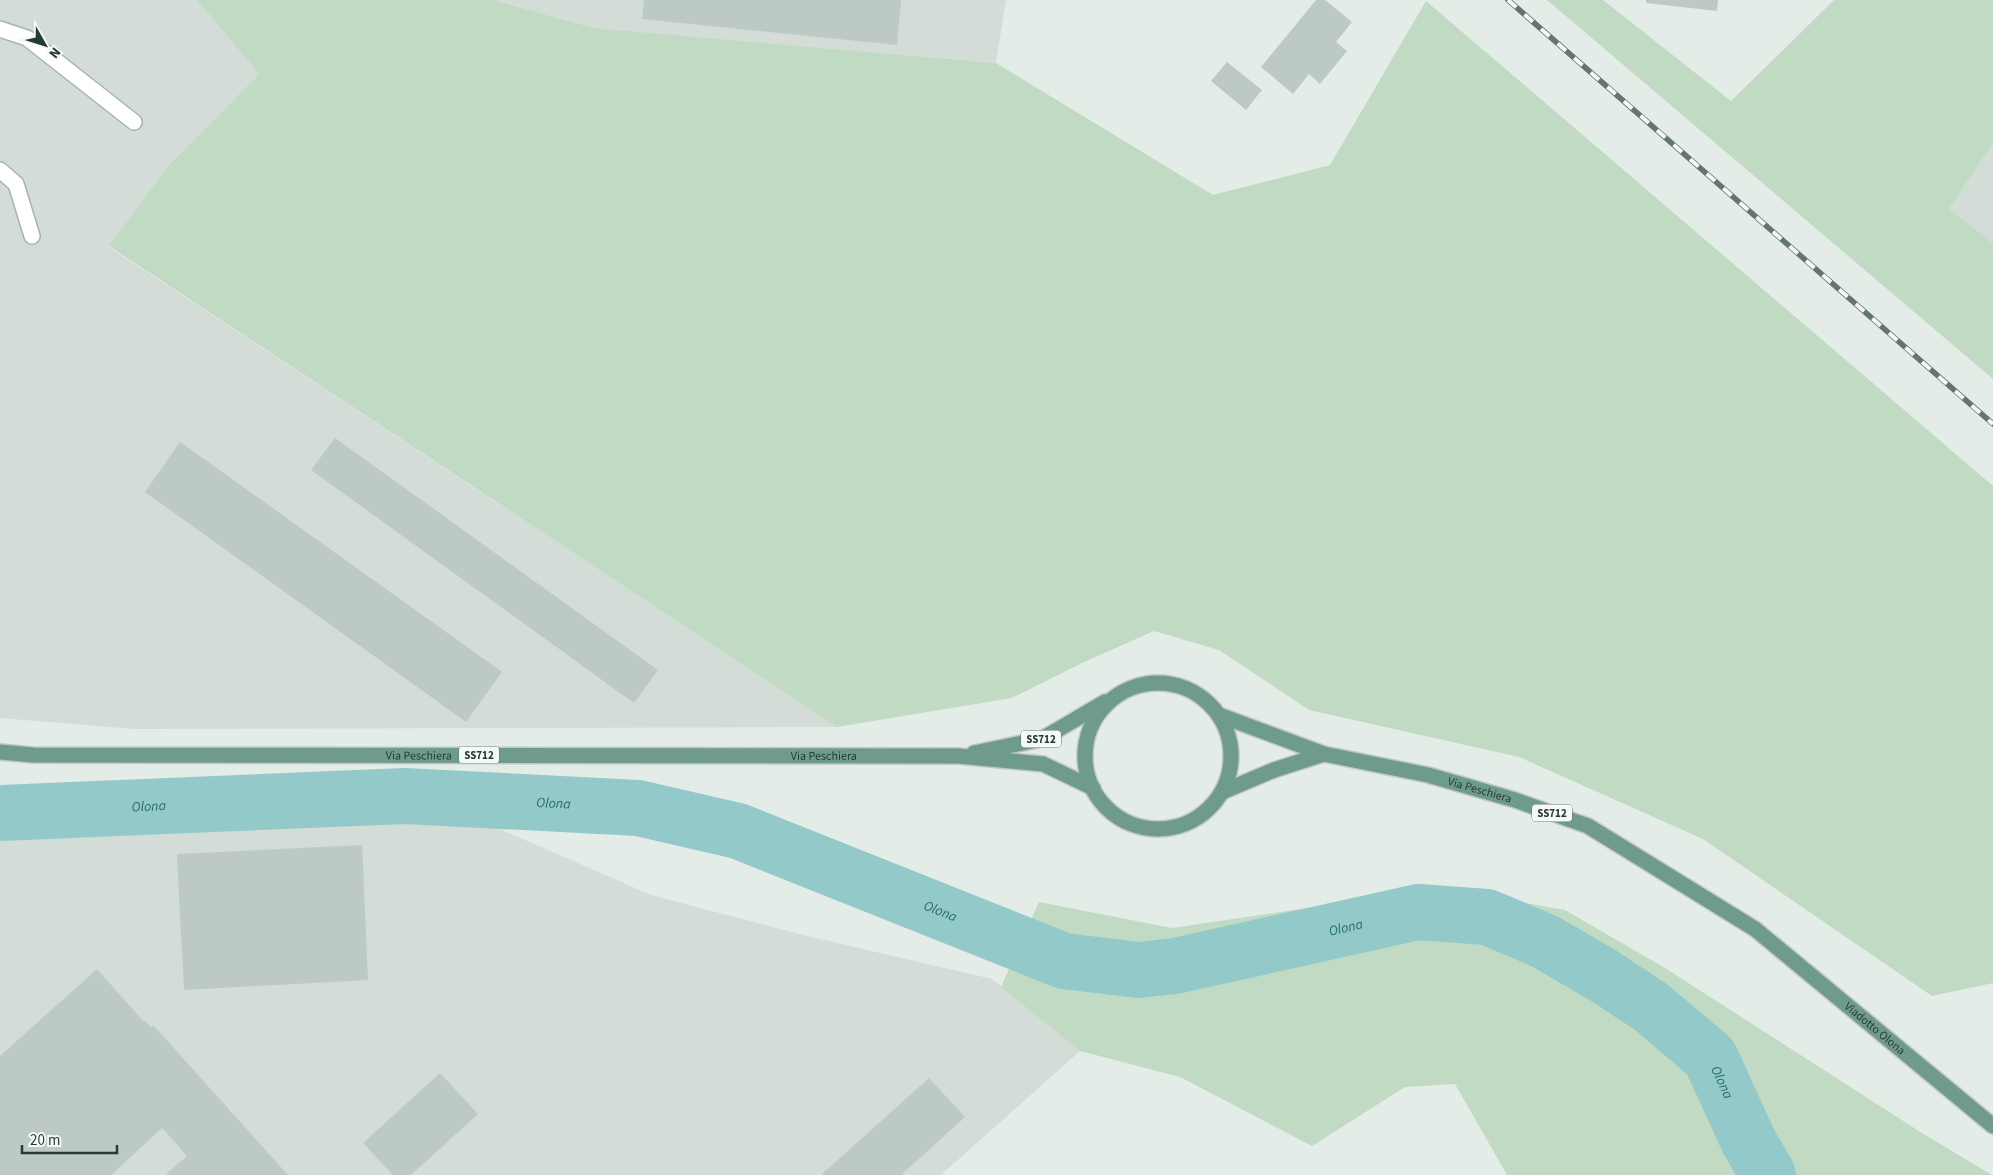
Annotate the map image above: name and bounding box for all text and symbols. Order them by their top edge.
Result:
north arrow [20,20,70,70]
text: N [44,43,65,62]
road number: SS712 [1021,731,1061,748]
road number: SS712 [459,746,499,764]
street label: Via Peschiera [386,747,452,764]
street label: Via Peschiera [791,747,857,764]
street label: Via Peschiera [1446,773,1514,807]
water label: Olona [536,793,572,815]
water label: Olona [131,796,167,817]
road number: SS712 [1532,804,1572,821]
water label: Olona [921,896,960,927]
water label: Olona [1327,914,1365,942]
street label: Viadotto Olona [1841,998,1909,1059]
water label: Olona [1705,1063,1738,1103]
scale bar [22,1122,118,1154]
text: 20 m [30,1130,60,1151]

